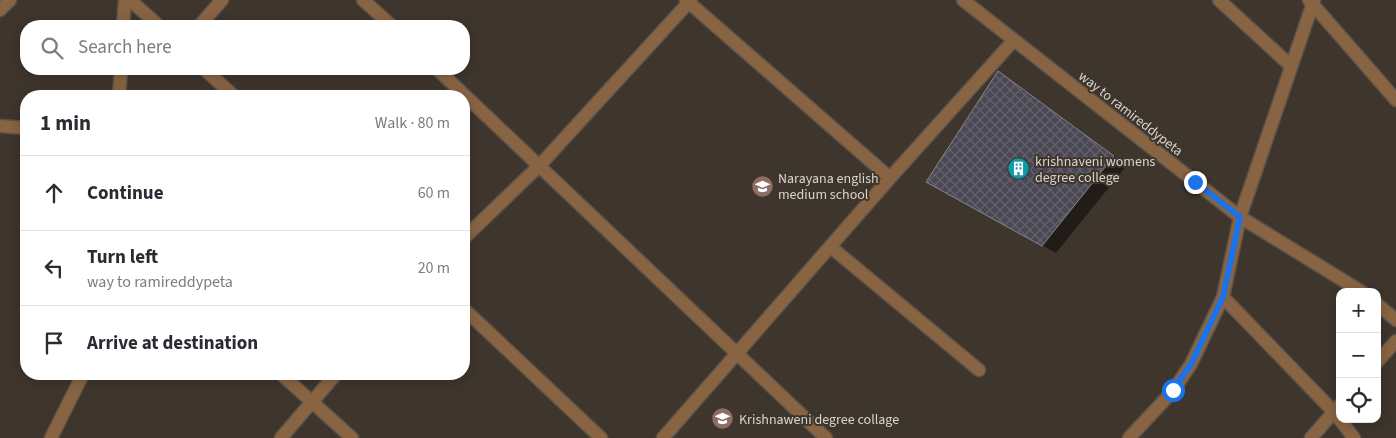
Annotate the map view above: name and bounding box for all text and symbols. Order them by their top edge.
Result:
search box [20,20,470,75]
icon: search [38,34,66,62]
text: Search here [78,34,172,61]
street label: way to ramireddypeta [1074,67,1187,161]
text: 1 min [40,108,91,138]
text: Walk · 80 m [375,112,450,134]
place label: krishnaveni womens degree college [1035,152,1156,188]
building icon: krishnaveni womens degree college [1007,157,1031,181]
place label: Narayana english medium school [778,169,879,205]
route end [1184,171,1207,194]
school or university icon: Narayana english medium school [750,174,774,198]
icon: ahead [40,179,68,207]
text: Continue [87,180,164,207]
text: 60 m [418,182,450,204]
text: Turn left [87,244,158,271]
icon: left [40,254,68,282]
text: 20 m [418,257,450,279]
text: way to ramireddypeta [87,271,233,293]
map controls [1336,288,1381,423]
button: + [1336,288,1381,333]
icon: arrive [40,329,68,357]
text: Arrive at destination [87,330,258,357]
button: − [1336,333,1381,378]
button: locate [1336,378,1381,423]
route start [1162,379,1185,402]
school or university icon: Krishnaweni degree collage [711,407,735,431]
place label: Krishnaweni degree collage [739,410,899,430]

